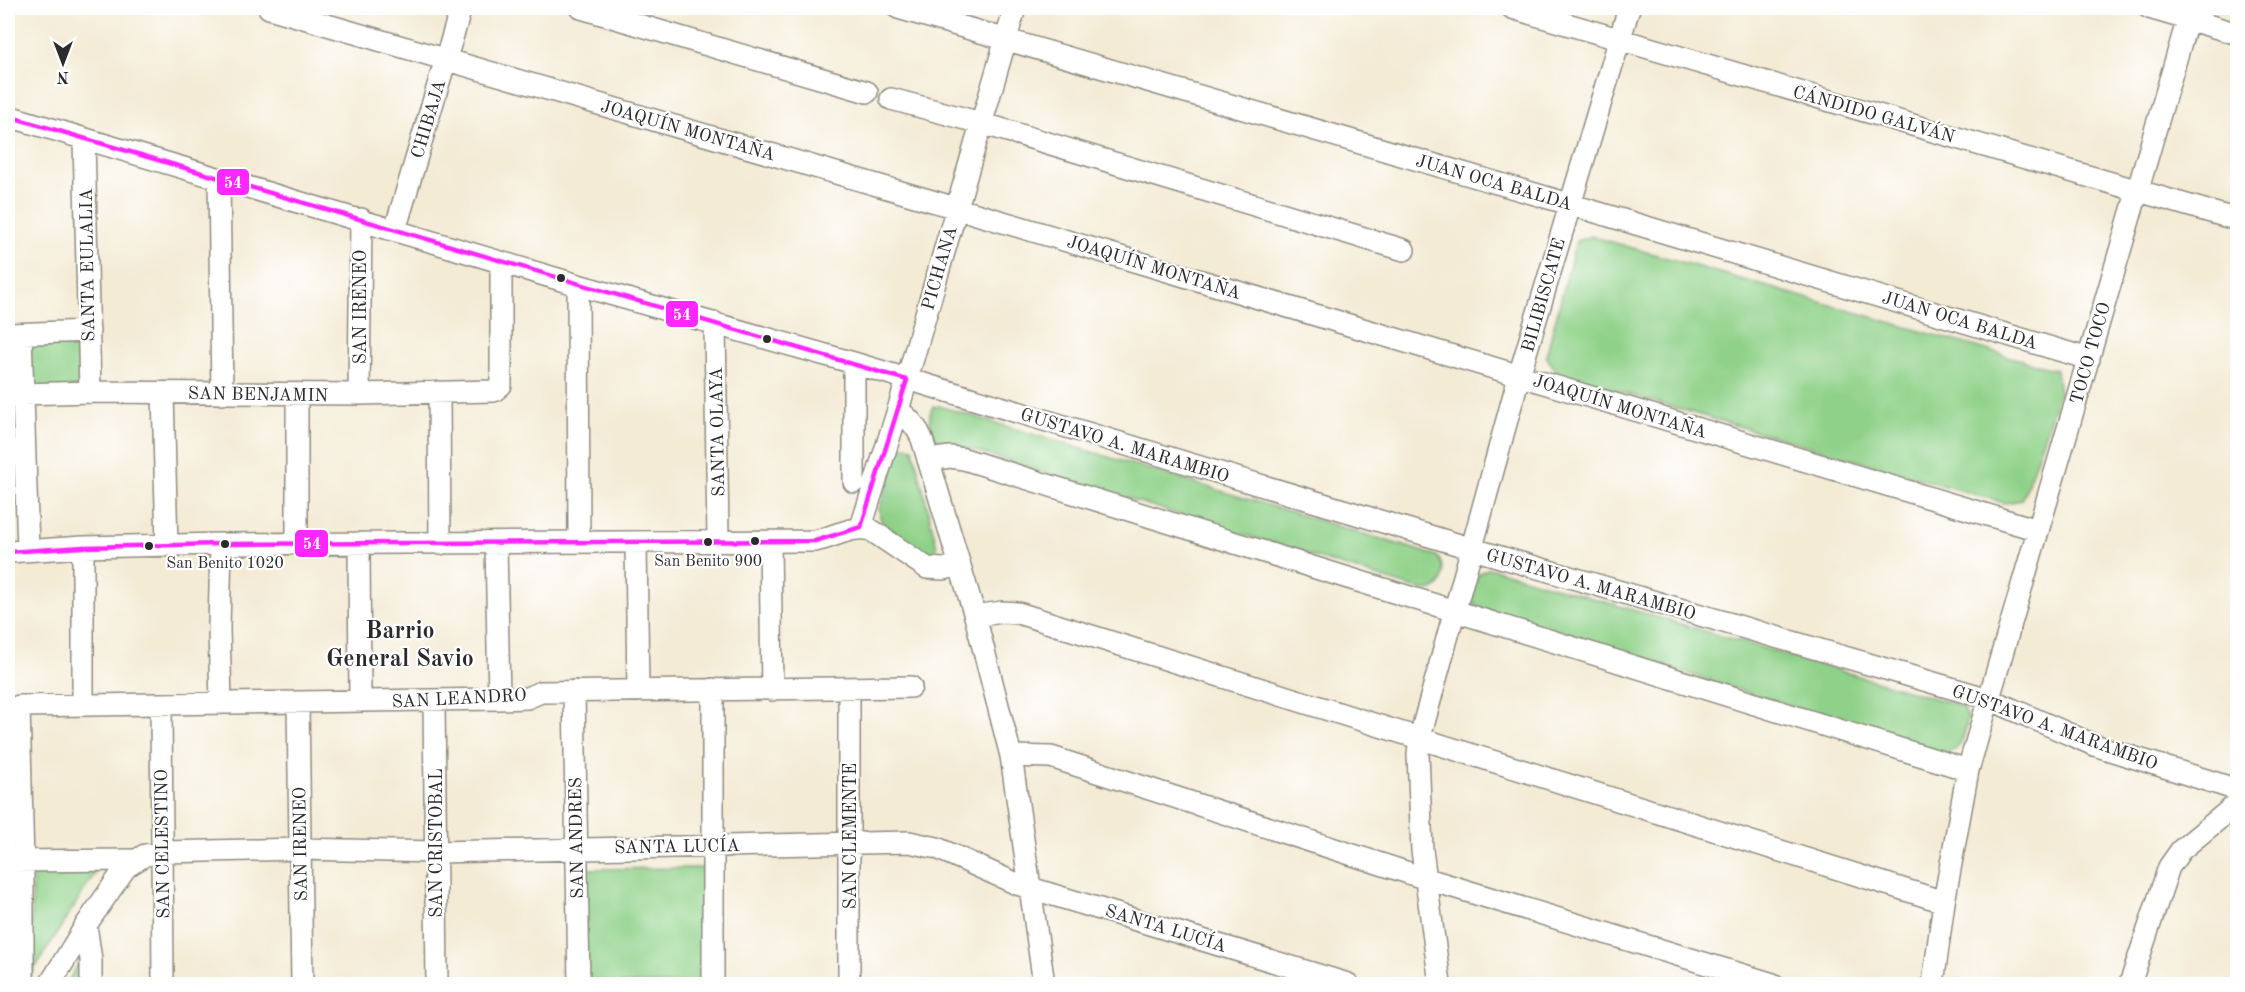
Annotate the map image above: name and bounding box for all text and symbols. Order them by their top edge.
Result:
north arrow [33,33,93,93]
text: N [56,68,69,84]
street label: CHIBAJA [408,78,449,161]
street label: CÁNDIDO GALVÁN [1791,79,1958,147]
street label: JOAQUÍN MONTAÑA [598,93,779,165]
street label: JUAN OCA BALDA [1414,152,1574,214]
line badge: 54 [216,168,250,196]
text: 54 [224,176,242,192]
street label: SANTA EULALIA [78,188,98,342]
street label: PICHANA [919,224,961,312]
street label: JOAQUÍN MONTAÑA [1065,228,1244,303]
street label: BILIBISCATE [1519,236,1569,354]
street label: SAN IRENEO [352,250,370,364]
unlabelled marker [555,272,567,284]
street label: JUAN OCA BALDA [1880,289,2040,353]
line badge: 54 [665,300,699,328]
street label: TOCO TOCO [2068,300,2114,406]
text: 54 [673,308,691,324]
unlabelled marker [761,333,773,345]
street label: SANTA OLAYA [708,367,728,497]
street label: JOAQUÍN MONTAÑA [1531,367,1710,442]
street label: SAN BENJAMIN [188,385,328,405]
street label: GUSTAVO A. MARAMBIO [1018,406,1231,486]
line badge: 54 [294,529,329,558]
unlabelled marker [749,535,761,547]
marker: San Benito 900 [702,536,714,548]
text: 54 [303,537,321,553]
marker: San Benito 1020 [219,538,231,550]
unlabelled marker [143,540,155,552]
street label: GUSTAVO A. MARAMBIO [1484,546,1698,624]
place label: San Benito 900 [654,554,762,570]
place label: San Benito 1020 [166,556,284,572]
district label: Barrio General Savio [326,620,474,672]
street label: GUSTAVO A. MARAMBIO [1949,682,2160,774]
street label: SAN LEANDRO [391,686,527,712]
street label: SAN CLEMENTE [842,763,860,909]
street label: SAN CRISTOBAL [428,768,446,918]
street label: SAN CELESTINO [153,769,173,919]
street label: SAN ANDRES [567,777,587,899]
street label: SAN IRENEO [291,786,311,901]
street label: SANTA LUCÍA [614,833,740,857]
street label: SANTA LUCÍA [1103,898,1230,956]

